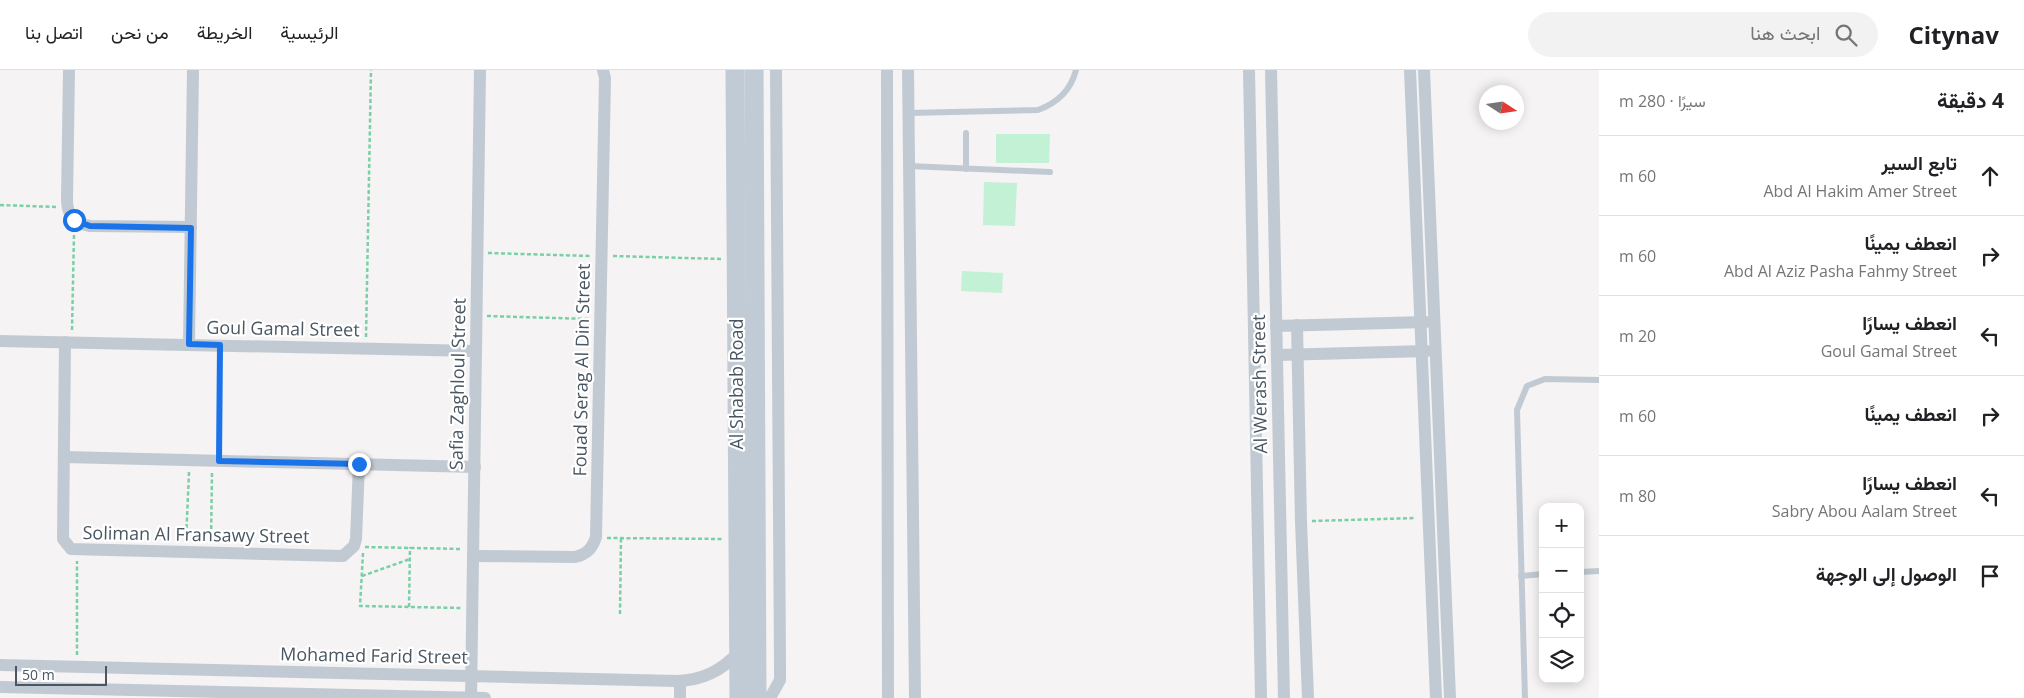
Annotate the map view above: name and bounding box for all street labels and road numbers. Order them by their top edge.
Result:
street label: Fouad Serag Al Din Street [567,263,595,477]
street label: Safia Zaghloul Street [443,298,471,470]
street label: Al Werash Street [1246,314,1272,454]
street label: Goul Gamal Street [206,315,360,341]
street label: Al Shabab Road [724,318,748,450]
street label: Soliman Al Fransawy Street [82,520,310,548]
street label: Mohamed Farid Street [280,641,468,669]

